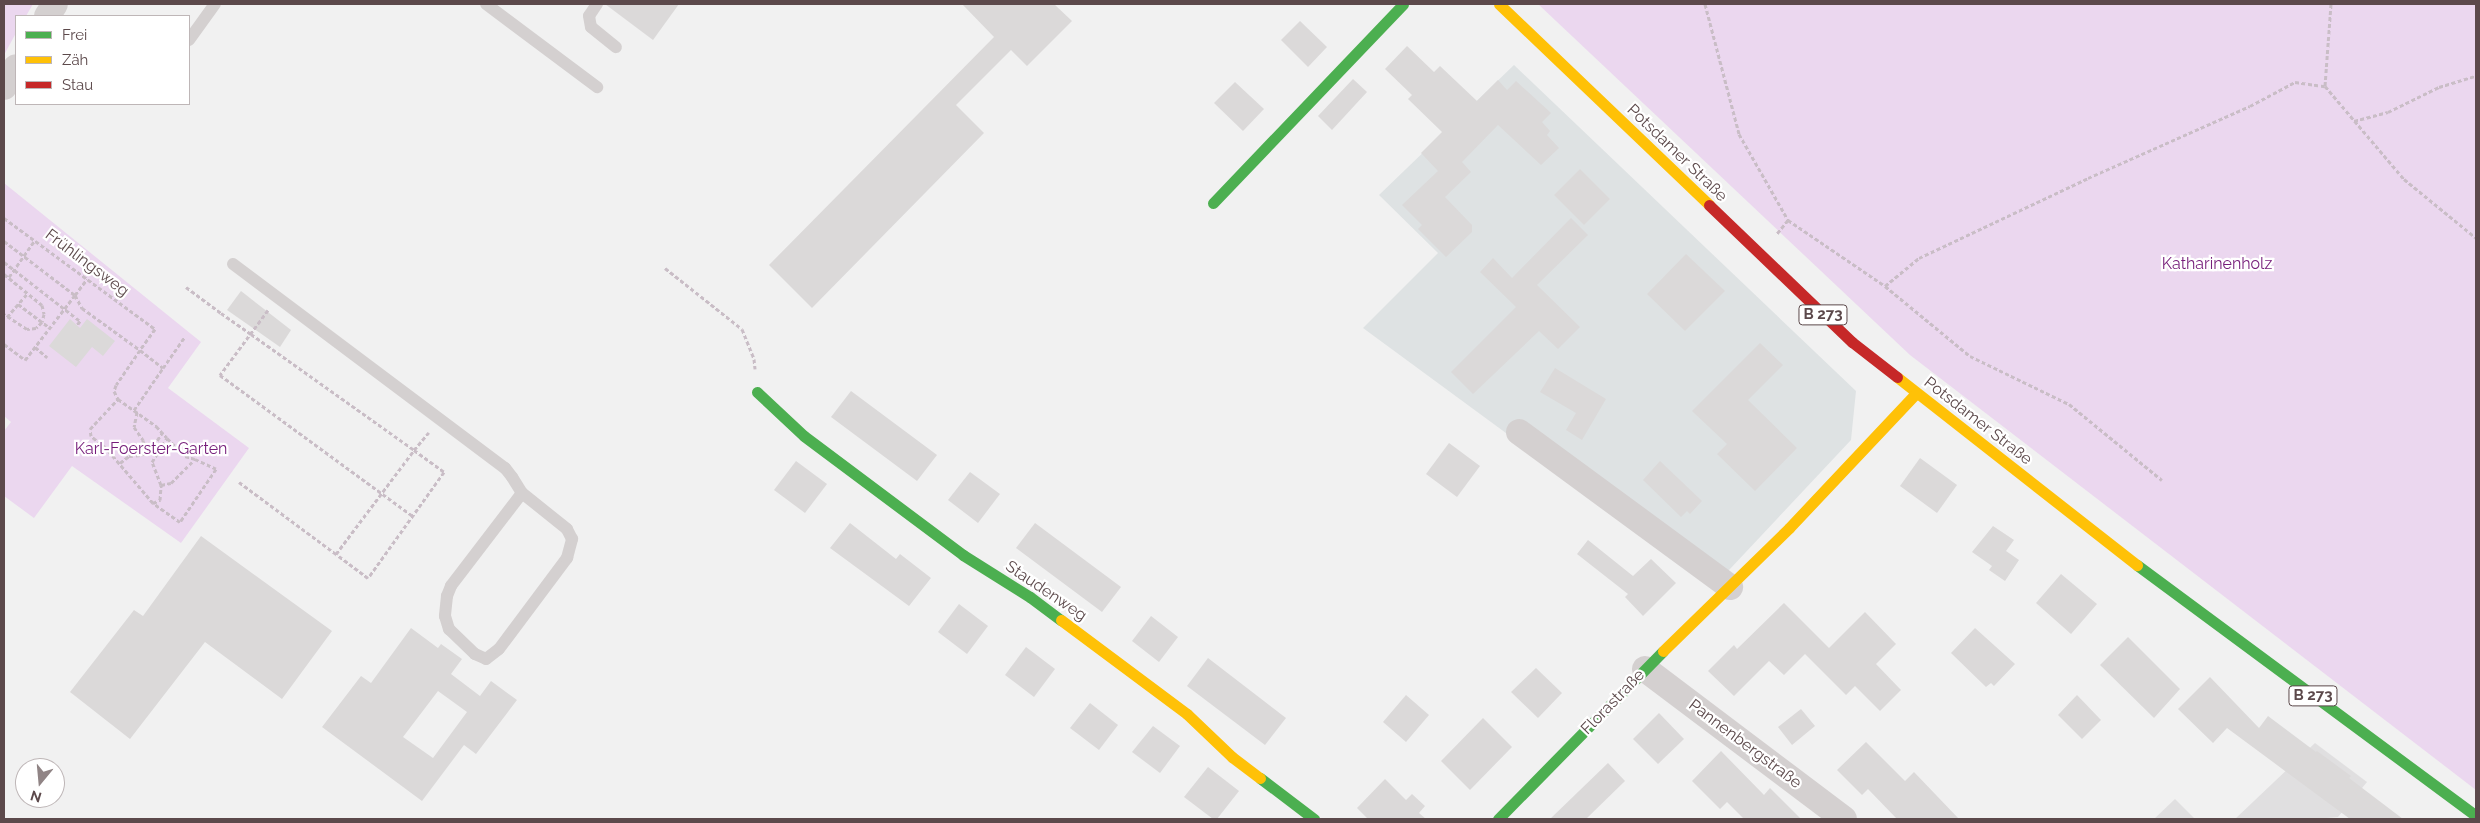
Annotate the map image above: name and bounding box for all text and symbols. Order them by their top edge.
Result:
legend [15,15,190,105]
text: Frei [62,26,87,44]
text: Zäh [62,51,88,69]
text: Stau [62,76,93,94]
street label: Potsdamer Straße [1623,100,1731,206]
street label: Frühlingsweg [41,225,133,301]
park label: Katharinenholz [2162,254,2272,274]
road number: B 273 [1798,302,1848,328]
street label: Potsdamer Straße [1920,373,2036,469]
park label: Karl-Foerster-Garten [75,439,227,459]
street label: Staudenweg [1002,557,1090,625]
street label: Florastraße [1577,665,1649,739]
road number: B 273 [2288,684,2338,708]
street label: Pannenbergstraße [1685,695,1805,793]
north arrow [15,758,65,808]
text: N [28,787,43,806]

